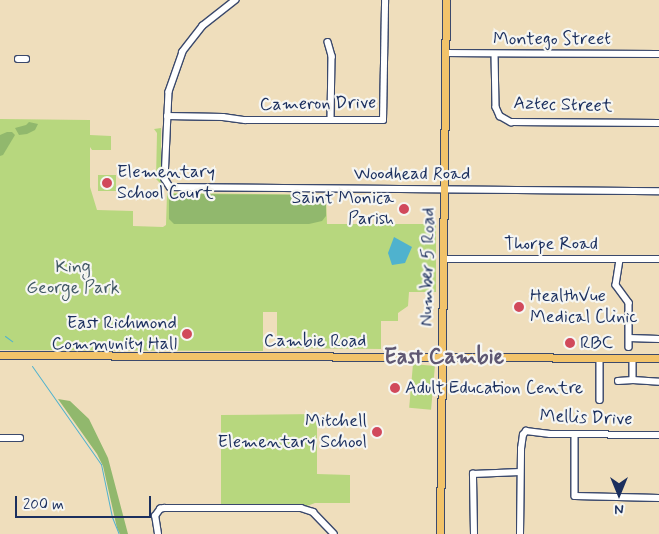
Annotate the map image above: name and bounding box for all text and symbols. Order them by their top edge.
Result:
street label: Montego Street [491,28,613,50]
street label: Cameron Drive [260,92,376,116]
street label: Aztec Street [513,92,613,118]
place label: Elementary School Court [117,162,215,204]
street label: Woodhead Road [355,163,469,185]
marker: Elementary School Court [101,177,113,189]
place label: Saint Monica Parish [292,188,394,230]
marker: Saint Monica Parish [398,203,410,215]
street label: Number 5 Road [416,207,440,327]
street label: Thorpe Road [505,233,597,255]
park label: King George Park [26,257,120,300]
place label: HealthVue Medical Clinic [530,286,640,328]
marker: HealthVue Medical Clinic [512,300,526,314]
place label: East Richmond Community Hall [51,313,177,356]
marker: East Richmond Community Hall [181,328,193,340]
street label: Cambie Road [264,330,366,352]
place label: RBC [580,332,613,354]
marker: RBC [564,337,576,349]
district label: East Cambie [384,345,504,371]
place label: Adult Education Centre [405,377,581,399]
marker: Adult Education Centre [389,382,401,394]
street label: Mellis Drive [540,406,632,430]
place label: Mitchell Elementary School [217,411,367,454]
marker: Mitchell Elementary School [371,426,383,438]
north arrow [594,469,644,519]
scale bar [18,486,154,518]
text: 200 m [23,495,64,515]
text: N [614,500,624,518]

